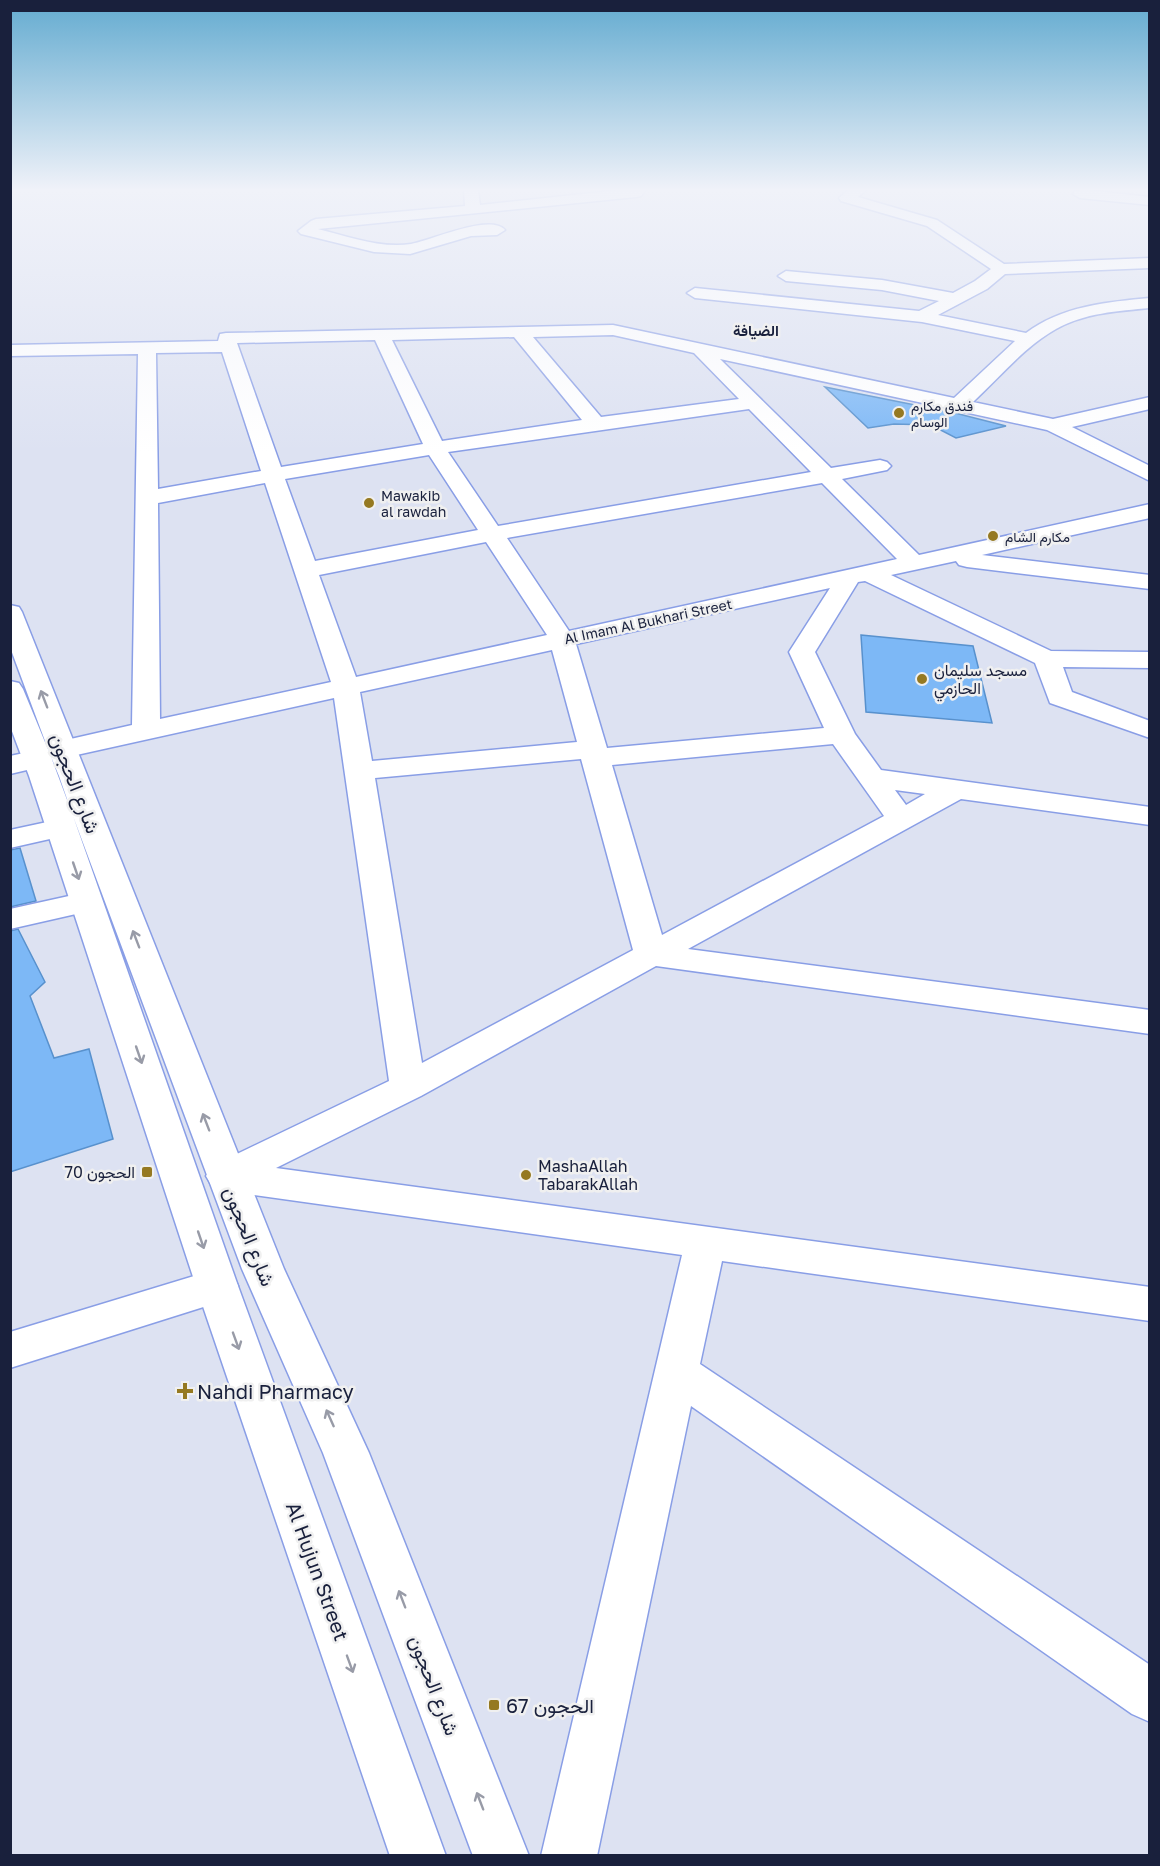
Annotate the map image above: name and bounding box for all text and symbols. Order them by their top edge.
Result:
district label: الضيافة [733,321,779,340]
place label: فندق مكارم الوسام [911,397,973,431]
marker: فندق مكارم الوسام [892,406,906,420]
place label: Mawakib al rawdah [381,487,446,520]
marker: Mawakib al rawdah [362,496,376,510]
place label: مكارم الشام [1005,528,1070,546]
marker: مكارم الشام [986,529,1000,543]
street label: Al Imam Al Bukhari Street [563,595,733,647]
place label: مسجد سليمان الحازمي [934,660,1027,702]
marker: مسجد سليمان الحازمي [915,672,929,686]
one-way arrow [37,690,48,708]
street label: شارع الحجون [43,730,106,838]
one-way arrow [71,861,82,880]
one-way arrow [130,931,141,949]
one-way arrow [134,1045,145,1064]
one-way arrow [199,1113,210,1131]
place label: MashaAllah TabarakAllah [538,1156,638,1194]
place label: الحجون 70 [65,1162,135,1183]
marker: الحجون 70 [140,1165,154,1179]
marker: MashaAllah TabarakAllah [519,1168,533,1182]
street label: شارع الحجون [216,1183,281,1290]
one-way arrow [197,1230,208,1249]
one-way arrow [232,1331,243,1350]
place label: Nahdi Pharmacy [197,1379,354,1403]
marker: Nahdi Pharmacy [178,1384,192,1398]
one-way arrow [324,1410,335,1428]
street label: Al Hujun Street [282,1498,354,1644]
one-way arrow [396,1591,407,1609]
street label: شارع الحجون [402,1632,465,1740]
one-way arrow [346,1654,357,1673]
place label: الحجون 67 [506,1693,594,1719]
marker: الحجون 67 [487,1698,501,1712]
one-way arrow [474,1792,485,1811]

